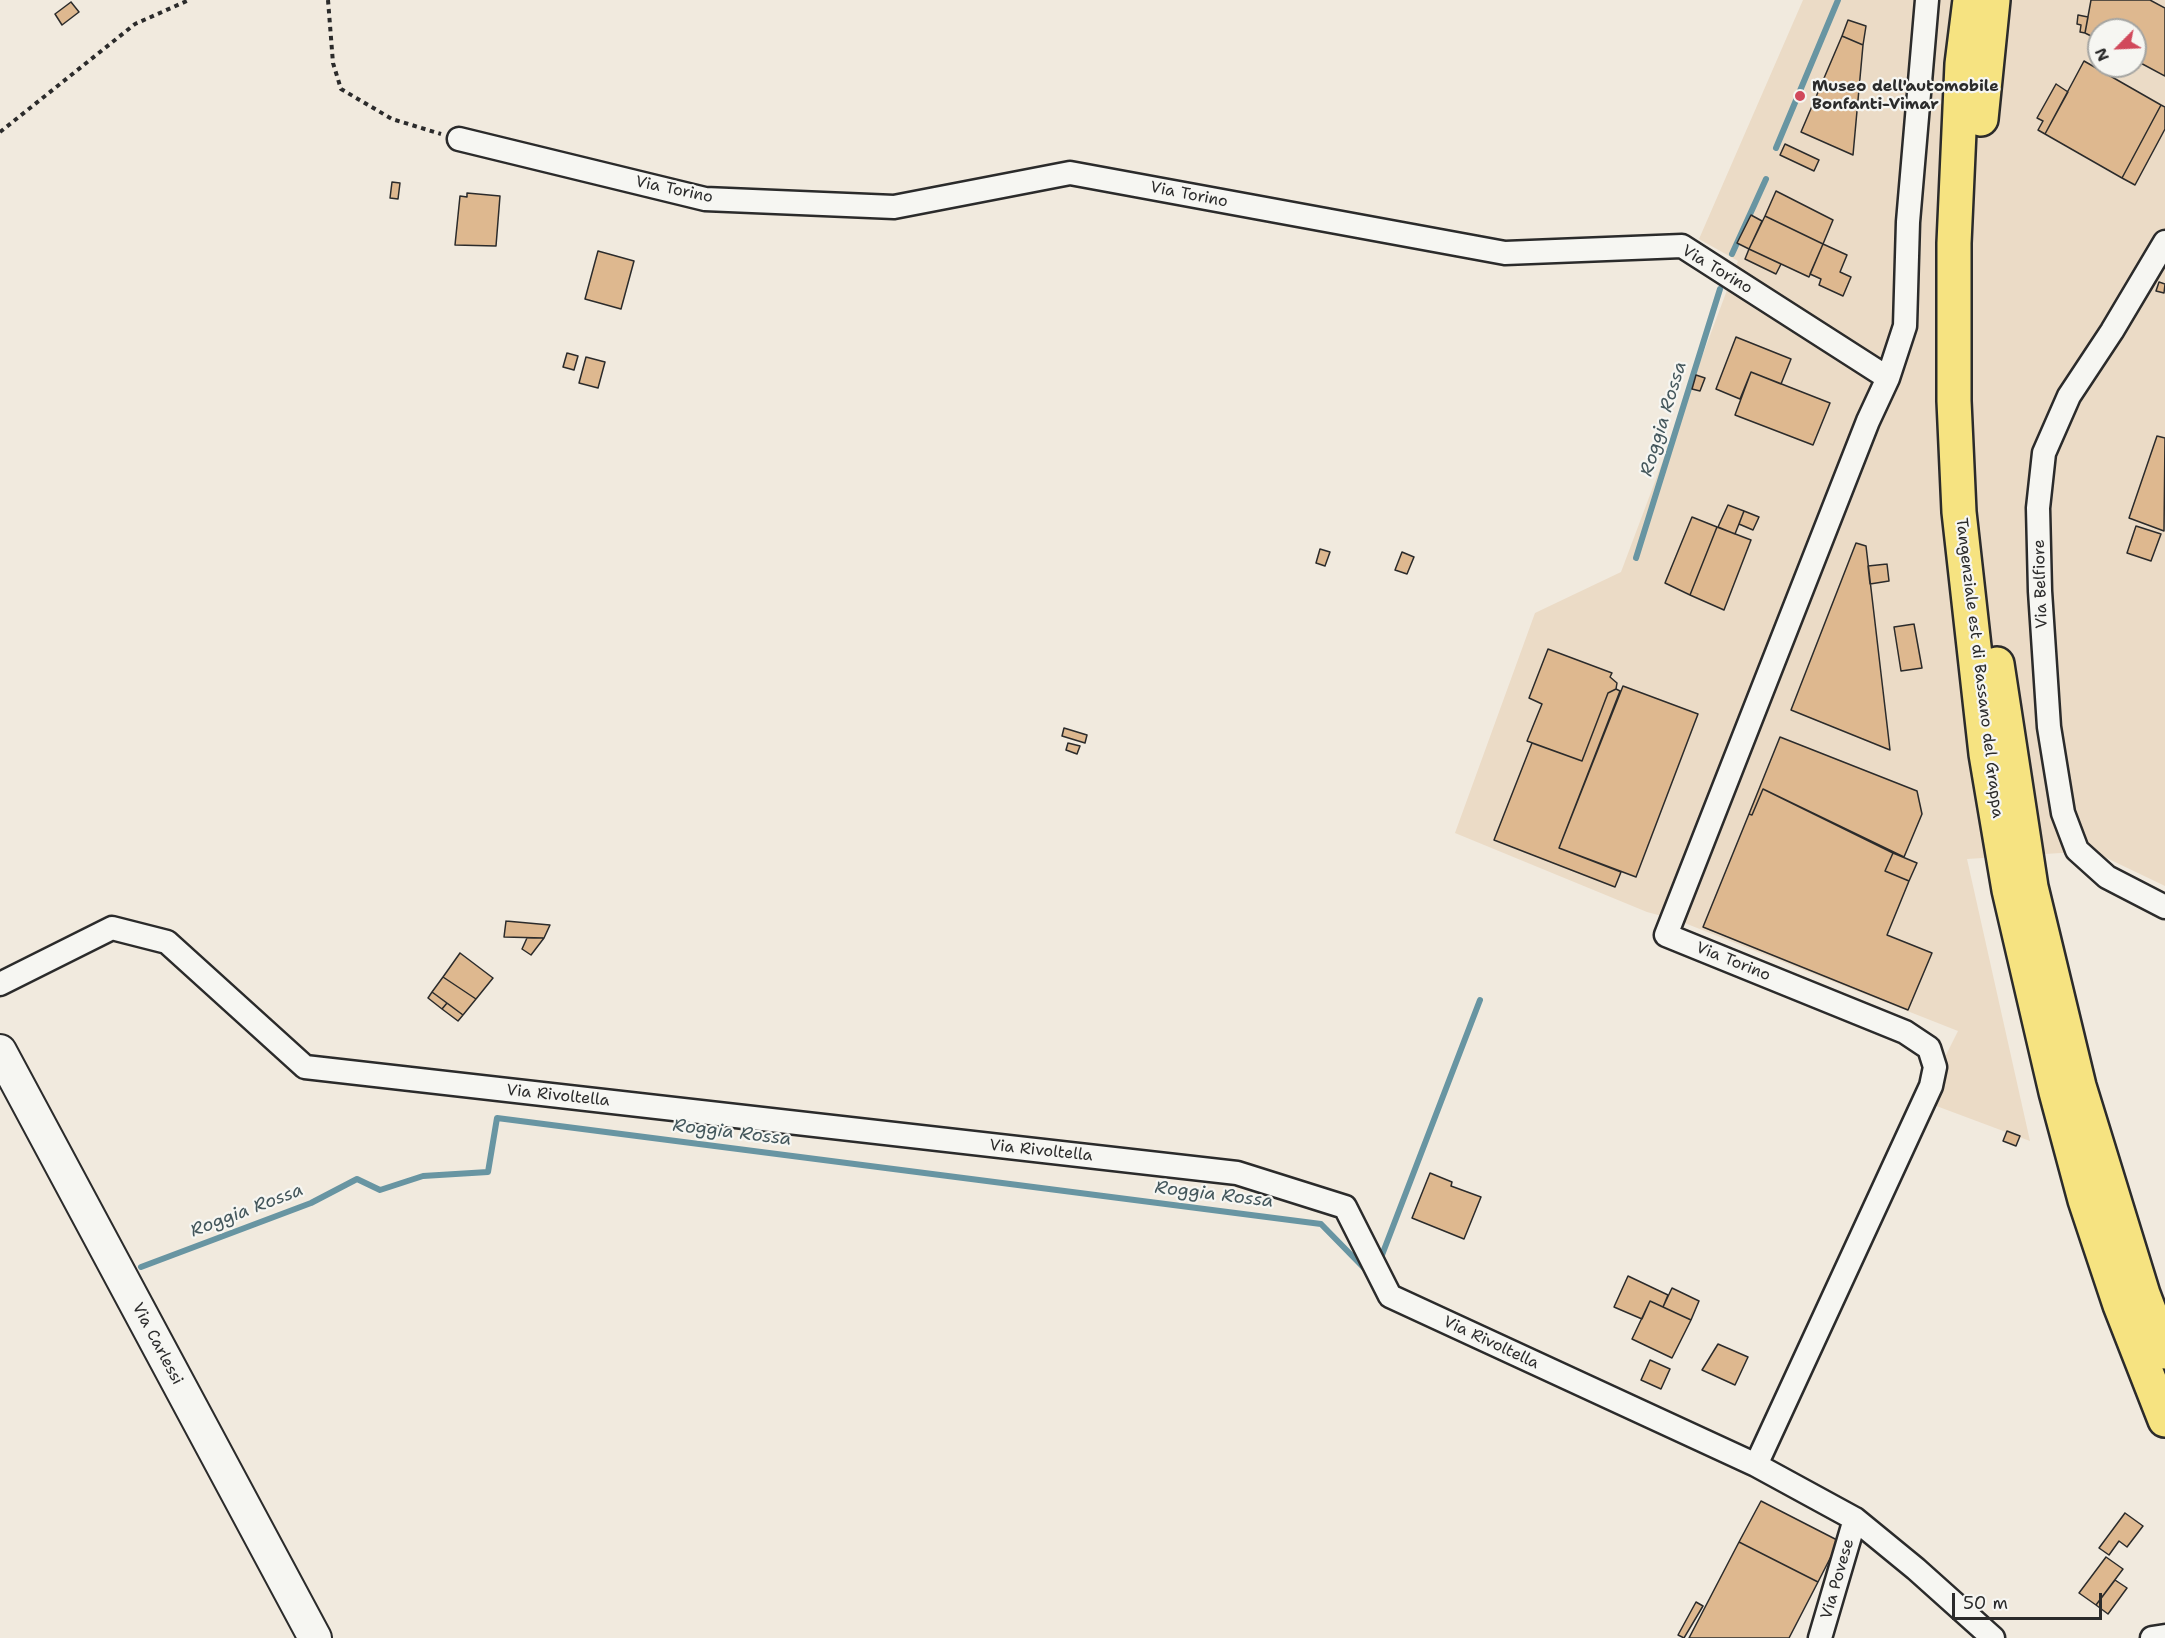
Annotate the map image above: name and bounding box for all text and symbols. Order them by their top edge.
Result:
north arrow [2087,18,2147,78]
text: N [2090,45,2114,65]
place label: Museo dell'automobile Bonfanti-Vimar [1812,77,1999,115]
marker: Museo dell'automobile Bonfanti-Vimar [1793,89,1807,103]
street label: Via Torino [634,172,714,208]
street label: Via Torino [1149,178,1229,212]
street label: Via Torino [1678,242,1756,298]
water label: Roggia Rossa [1636,359,1692,479]
street label: Tangenziale est di Bassano del Grappa [1951,517,2007,819]
street label: Via Belfiore [2030,539,2052,629]
street label: Via Torino [1693,938,1773,986]
street label: Via Rivoltella [506,1081,610,1111]
water label: Roggia Rossa [672,1115,792,1151]
street label: Via Rivoltella [989,1136,1093,1166]
water label: Roggia Rossa [1154,1177,1274,1213]
water label: Roggia Rossa [188,1180,306,1242]
street label: Via Carlessi [127,1300,187,1388]
street label: Via Rivoltella [1440,1312,1542,1374]
street label: Via Povese [1817,1537,1859,1621]
scale bar [1955,1581,2105,1619]
text: 50 m [1963,1591,2008,1615]

